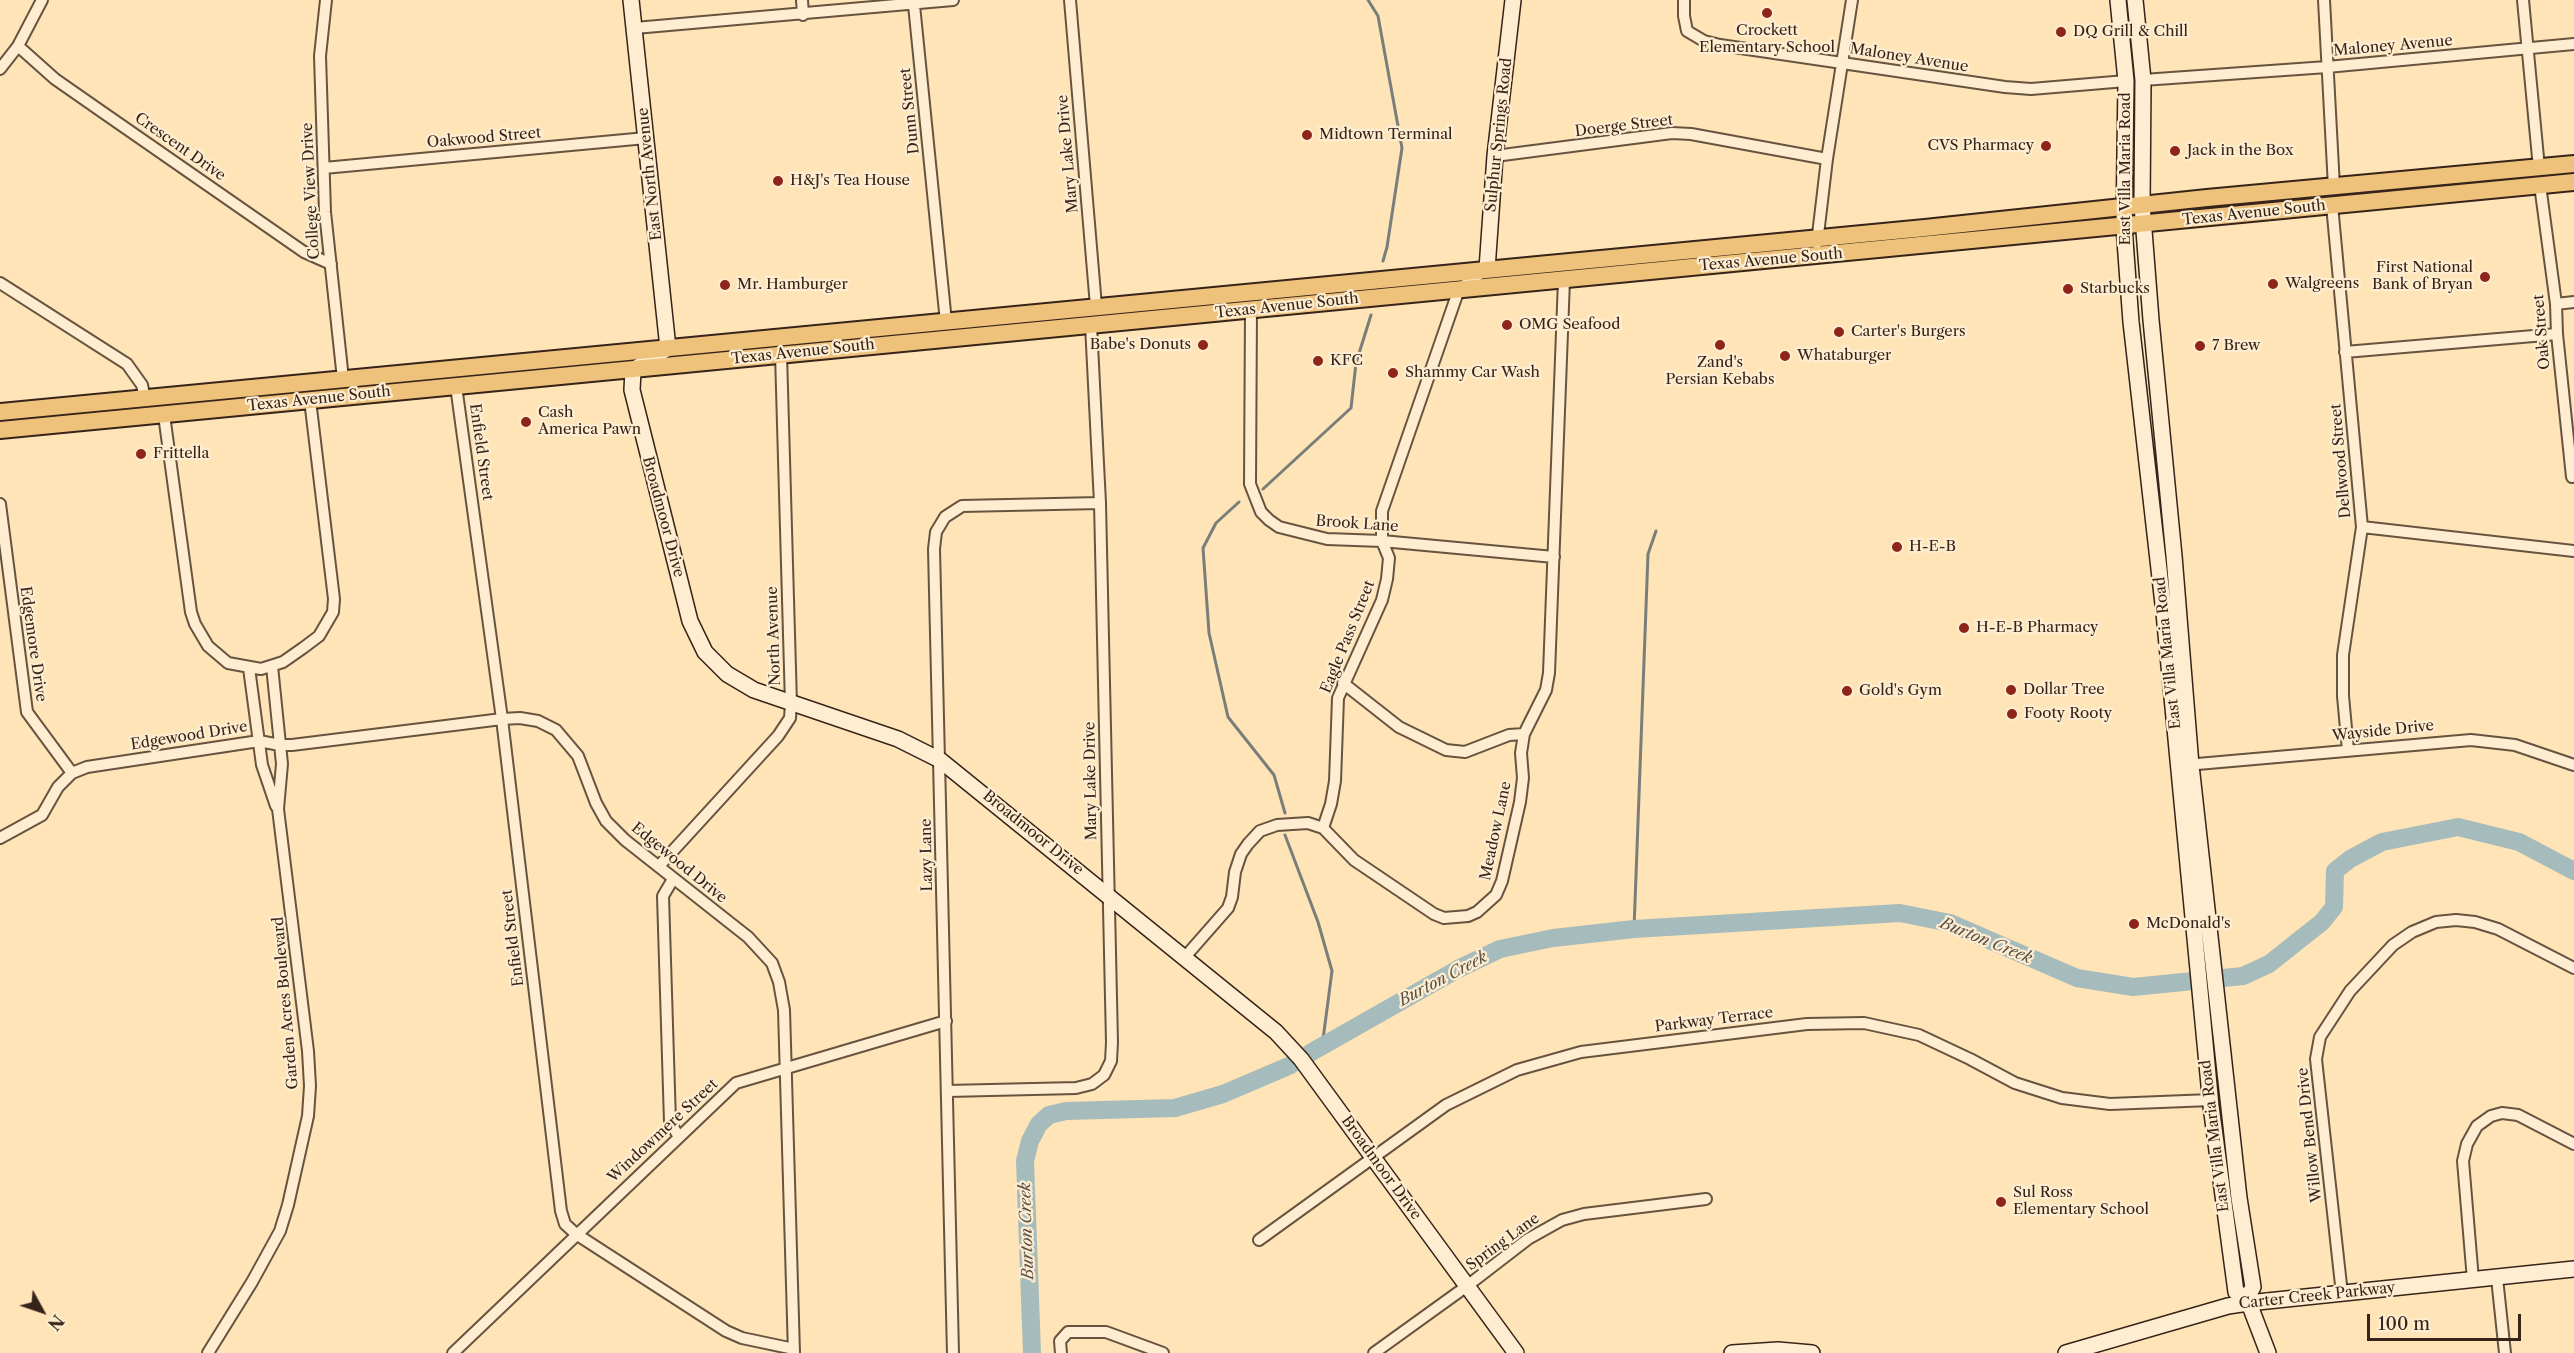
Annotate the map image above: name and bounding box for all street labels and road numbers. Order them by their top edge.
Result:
street label: Maloney Avenue [2333,32,2453,60]
street label: Maloney Avenue [1848,40,1970,76]
street label: Sulphur Springs Road [1482,57,1516,213]
street label: Dunn Street [897,67,923,155]
street label: East Villa Maria Road [2117,92,2135,246]
street label: Mary Lake Drive [1054,94,1082,214]
street label: East North Avenue [634,107,666,241]
street label: Crescent Drive [131,109,229,185]
street label: Doerge Street [1574,111,1674,141]
street label: College View Drive [298,122,324,260]
street label: Oakwood Street [426,124,542,152]
street label: Texas Avenue South [2181,197,2327,229]
street label: Texas Avenue South [1698,245,1844,275]
street label: Texas Avenue South [1214,290,1360,322]
street label: Oak Street [2530,294,2554,370]
street label: Texas Avenue South [730,336,876,368]
street label: Texas Avenue South [246,383,392,415]
street label: Enfield Street [465,402,497,502]
street label: Dellwood Street [2327,403,2355,519]
street label: Broadmoor Drive [638,455,688,579]
street label: Brook Lane [1315,512,1399,536]
street label: East Villa Maria Road [2151,576,2185,730]
street label: Eagle Pass Street [1317,578,1379,696]
street label: Edgemore Drive [16,585,50,703]
street label: North Avenue [763,586,785,686]
street label: Wayside Drive [2331,717,2435,745]
street label: Edgewood Drive [129,718,249,754]
street label: Mary Lake Drive [1081,721,1101,841]
street label: Meadow Lane [1477,780,1515,882]
street label: Broadmoor Drive [979,787,1087,879]
street label: Lazy Lane [917,818,937,892]
street label: Edgewood Drive [627,819,731,907]
street label: Enfield Street [498,888,528,988]
street label: Garden Acres Boulevard [269,916,303,1090]
street label: Parkway Terrace [1654,1004,1774,1036]
street label: East Villa Maria Road [2197,1059,2233,1213]
street label: Willow Bend Drive [2294,1067,2326,1203]
street label: Windowmere Street [604,1075,722,1187]
street label: Broadmoor Drive [1337,1112,1425,1224]
street label: Spring Lane [1463,1209,1543,1275]
street label: Carter Creek Parkway [2238,1279,2396,1313]

